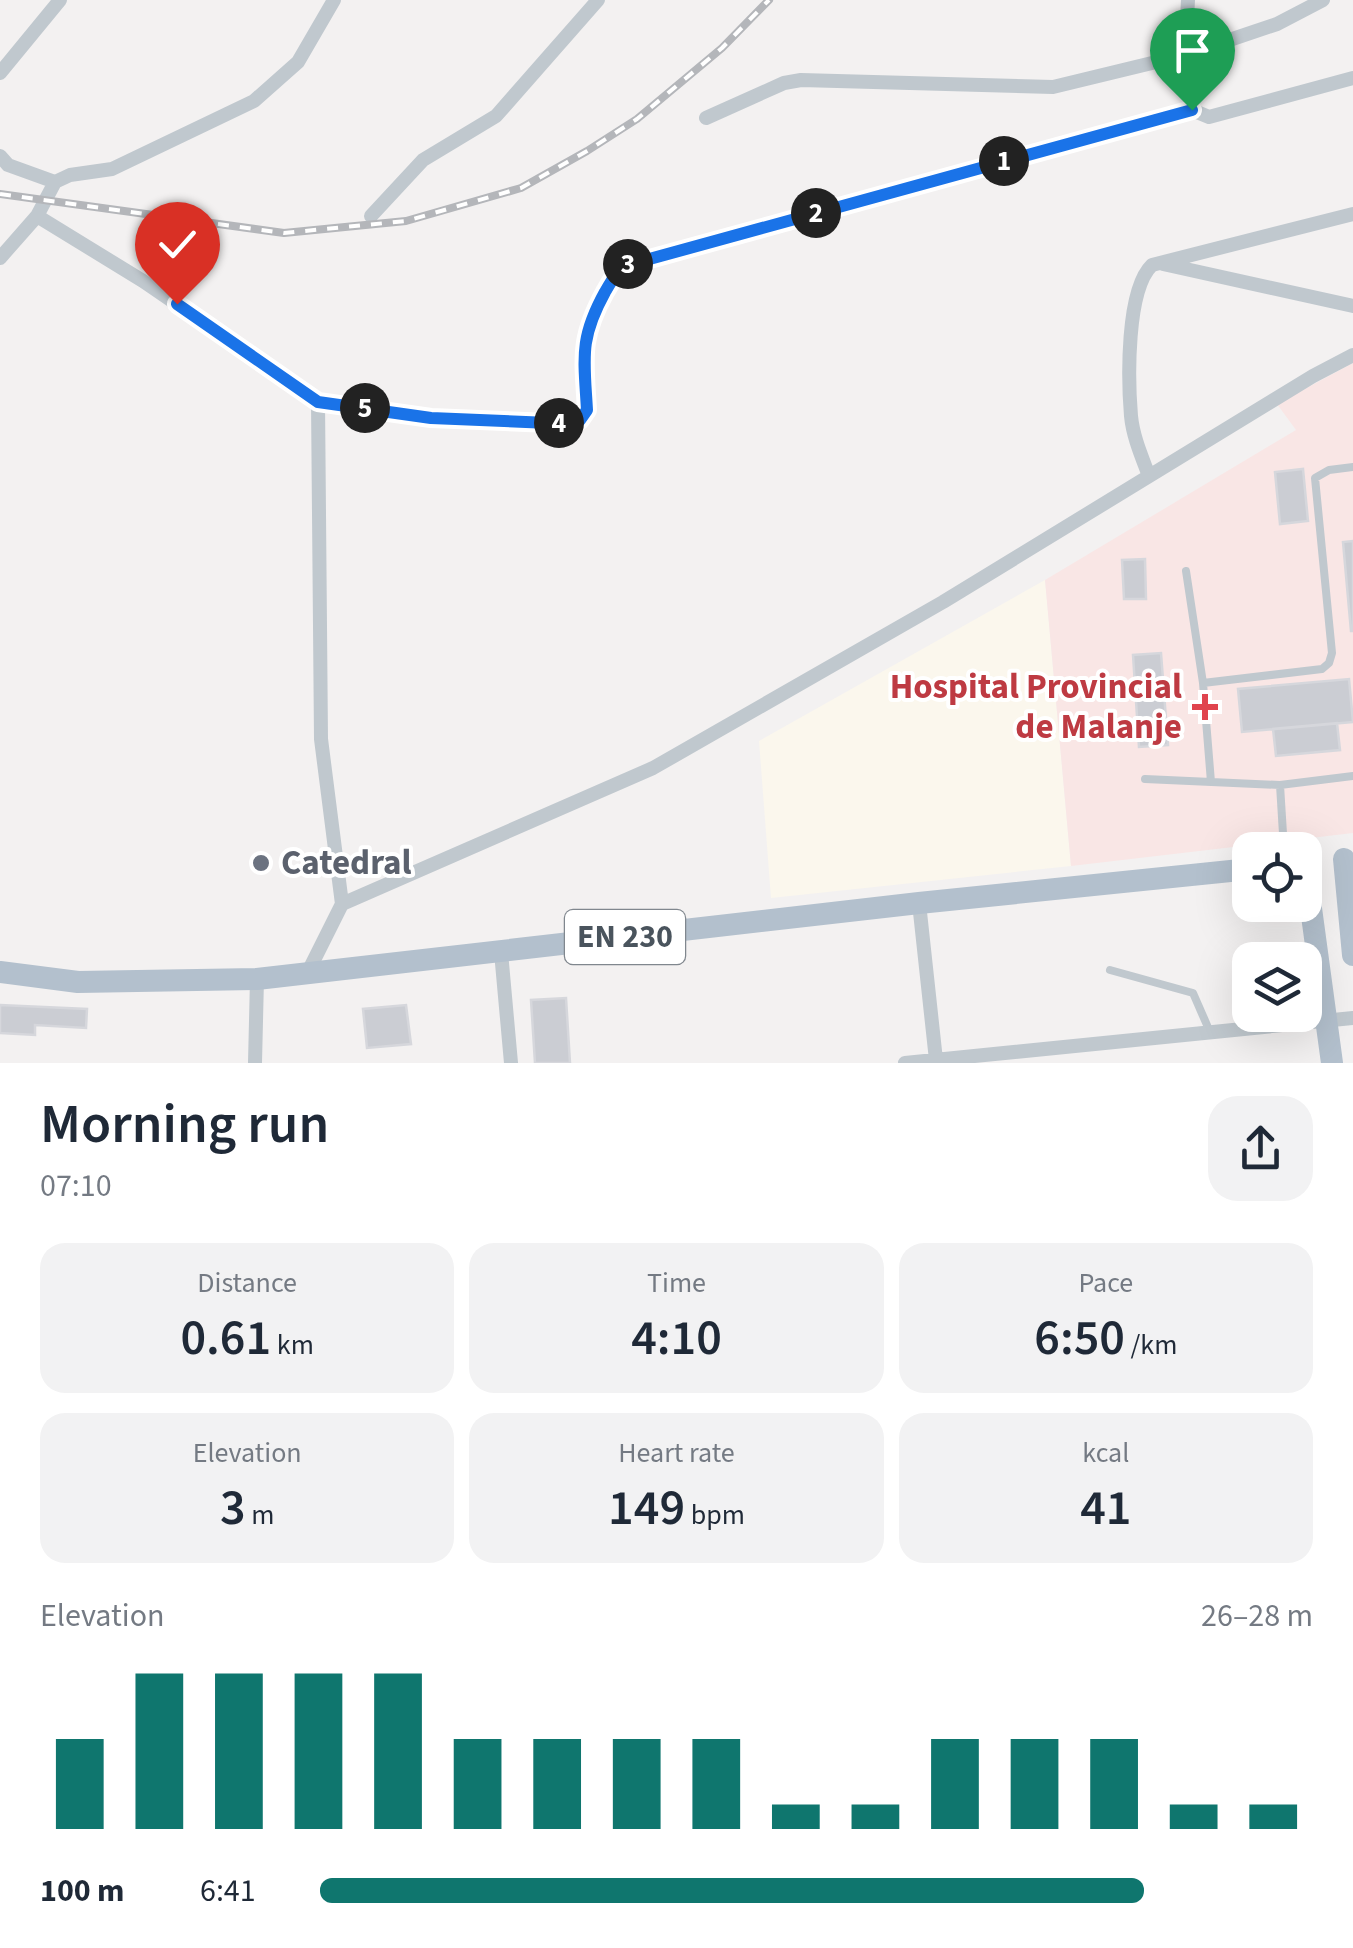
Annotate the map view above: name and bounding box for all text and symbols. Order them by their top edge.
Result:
pin [1150,8,1235,111]
icon: arrive [1165,23,1220,78]
pin: 1 [979,136,1029,186]
text: 1 [997,141,1011,181]
pin: 2 [791,188,841,238]
text: 2 [809,193,823,233]
pin [135,202,220,305]
icon: check [150,217,205,272]
pin: 3 [603,239,653,289]
text: 3 [621,244,635,284]
pin: 5 [340,383,390,433]
text: 5 [358,388,372,428]
pin: 4 [534,398,584,448]
text: 4 [552,403,566,443]
place label: Hospital Provincial de Malanje [890,662,1182,752]
marker: Hospital Provincial de Malanje [1192,694,1218,720]
map controls [1232,832,1322,1032]
button: locate [1232,832,1322,922]
place label: Catedral [281,838,412,888]
marker: Catedral [250,852,272,874]
road number: EN 230 [565,910,685,964]
button: layers [1232,942,1322,1032]
text: Morning run [40,1086,329,1164]
button: share [1208,1096,1313,1201]
text: 07:10 [40,1163,112,1209]
text: Distance [197,1263,297,1303]
text: Time [647,1263,706,1303]
text: Pace [1078,1263,1133,1303]
text: 0.61 [180,1303,271,1374]
text: 4:10 [631,1303,722,1374]
text: 6:50 [1034,1303,1125,1374]
text: km [271,1325,314,1365]
text: /km [1125,1325,1177,1365]
text: Elevation [193,1433,302,1473]
text: Heart rate [618,1433,735,1473]
text: kcal [1082,1433,1129,1473]
text: 3 [220,1473,246,1544]
text: 149 [608,1473,685,1544]
text: 41 [1080,1473,1131,1544]
text: m [246,1495,274,1535]
text: bpm [685,1495,745,1535]
text: Elevation [40,1593,165,1639]
text: 26–28 m [1201,1593,1313,1639]
text: 100 m [40,1868,125,1914]
text: 6:41 [200,1868,256,1914]

